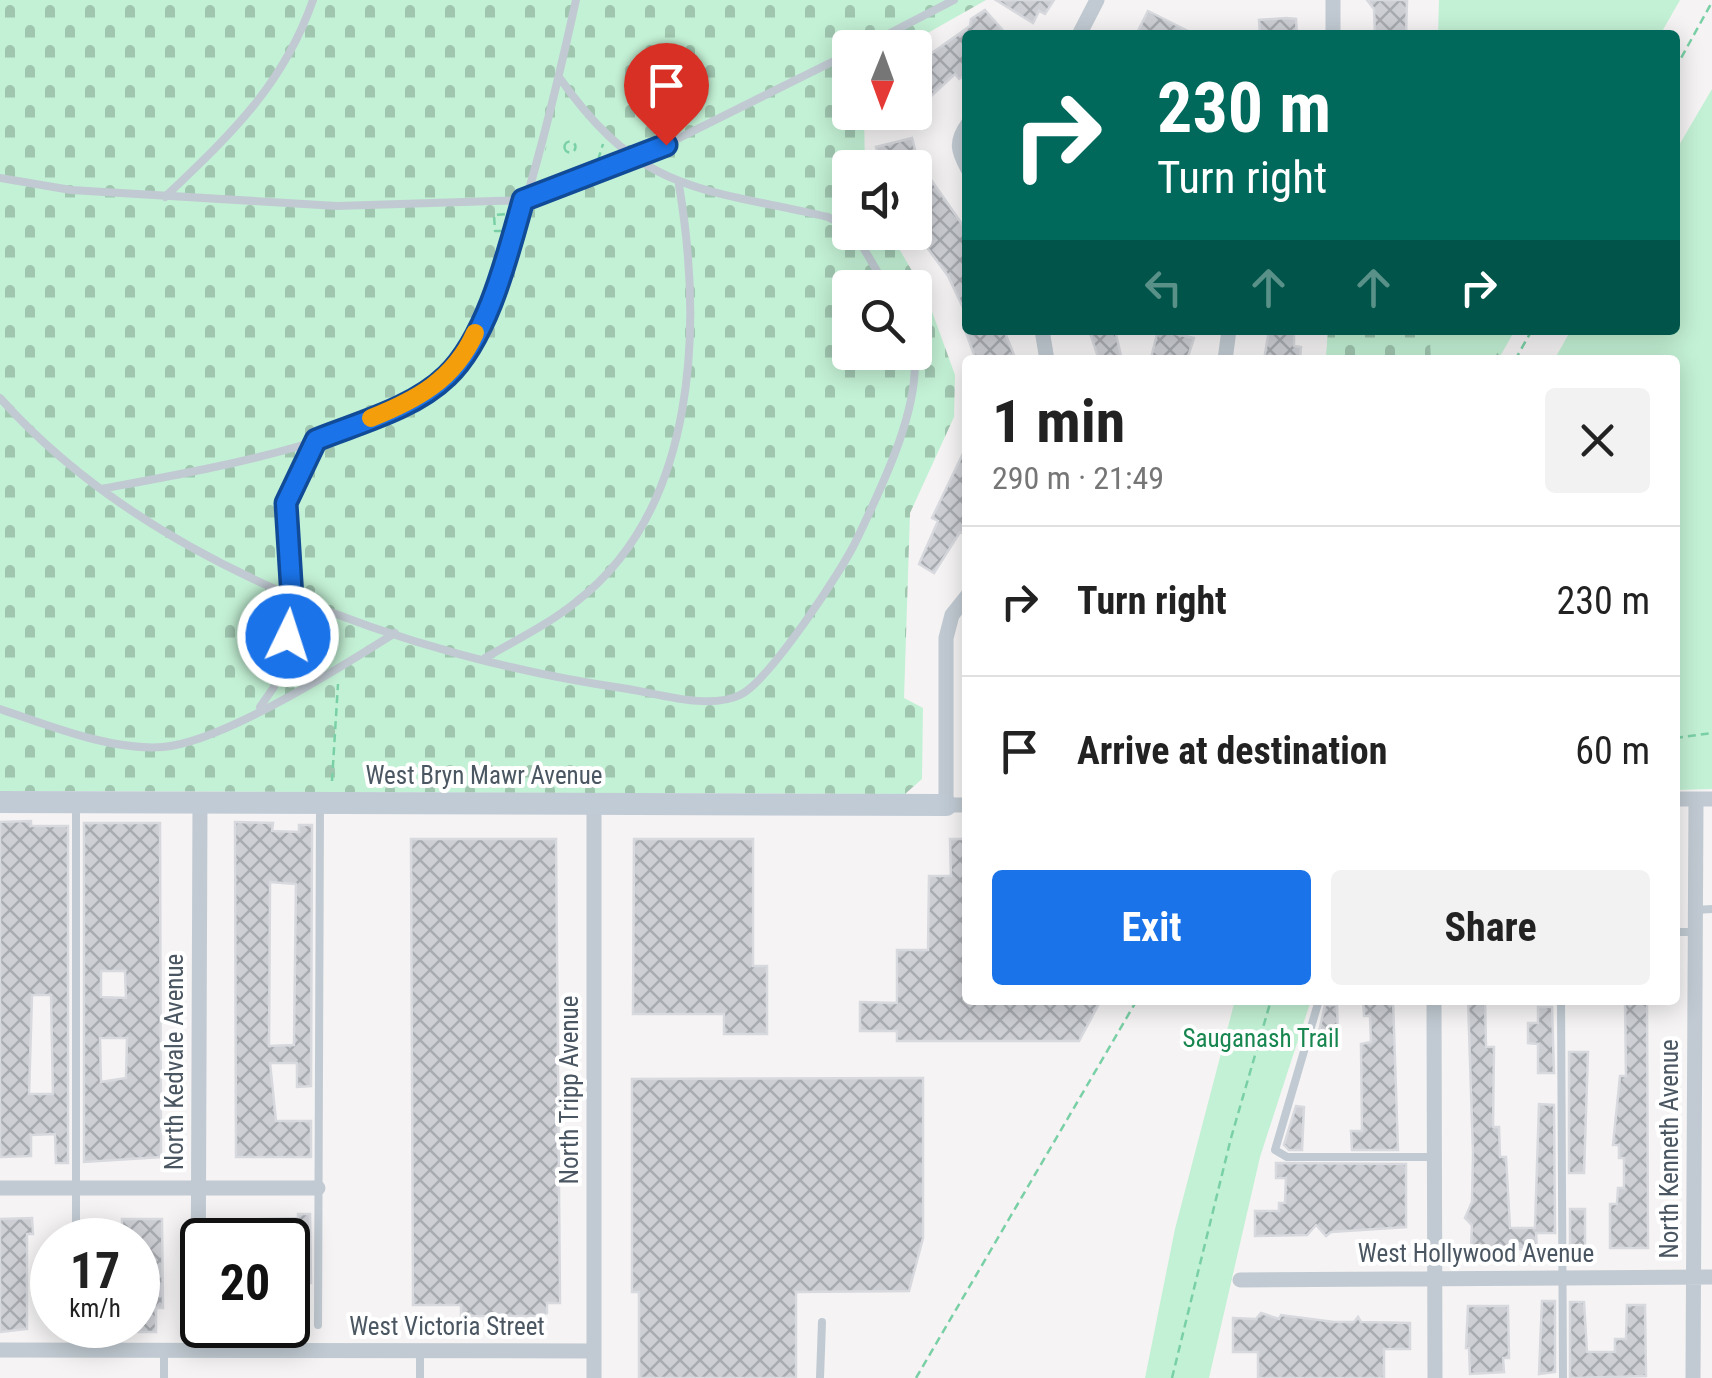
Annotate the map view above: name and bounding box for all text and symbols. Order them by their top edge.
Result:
north arrow [832,30,932,130]
map controls [832,30,932,370]
pin [624,43,709,146]
icon: arrive [639,58,694,113]
text: 230 m [1157,67,1331,149]
icon: right [992,70,1122,200]
button: sound [832,150,932,250]
text: Turn right [1157,151,1327,204]
icon: left [1136,260,1191,315]
icon: ahead [1241,260,1296,315]
icon: ahead [1346,260,1401,315]
icon: right [1451,260,1506,315]
button: search [832,270,932,370]
text: 1 min [992,386,1125,457]
button: close [1545,388,1650,493]
text: 290 m · 21:49 [992,459,1164,497]
icon: right [992,574,1047,629]
text: Turn right [1077,579,1227,623]
text: 230 m [1556,579,1650,623]
position arrow [236,584,340,688]
icon: arrive [992,724,1047,779]
text: Arrive at destination [1077,729,1387,773]
text: 60 m [1575,729,1650,773]
street label: West Bryn Mawr Avenue [365,761,603,790]
button: Exit [992,870,1311,985]
button: Share [1331,870,1650,985]
street label: North Kedvale Avenue [160,954,189,1170]
street label: North Tripp Avenue [555,996,584,1184]
park label: Sauganash Trail [1183,1024,1339,1053]
street label: North Kenneth Avenue [1655,1039,1684,1259]
speed limit sign: 20 [180,1218,310,1348]
street label: West Hollywood Avenue [1358,1239,1594,1268]
text: 17 [70,1242,120,1300]
text: km/h [69,1294,121,1323]
street label: West Victoria Street [349,1312,545,1341]

